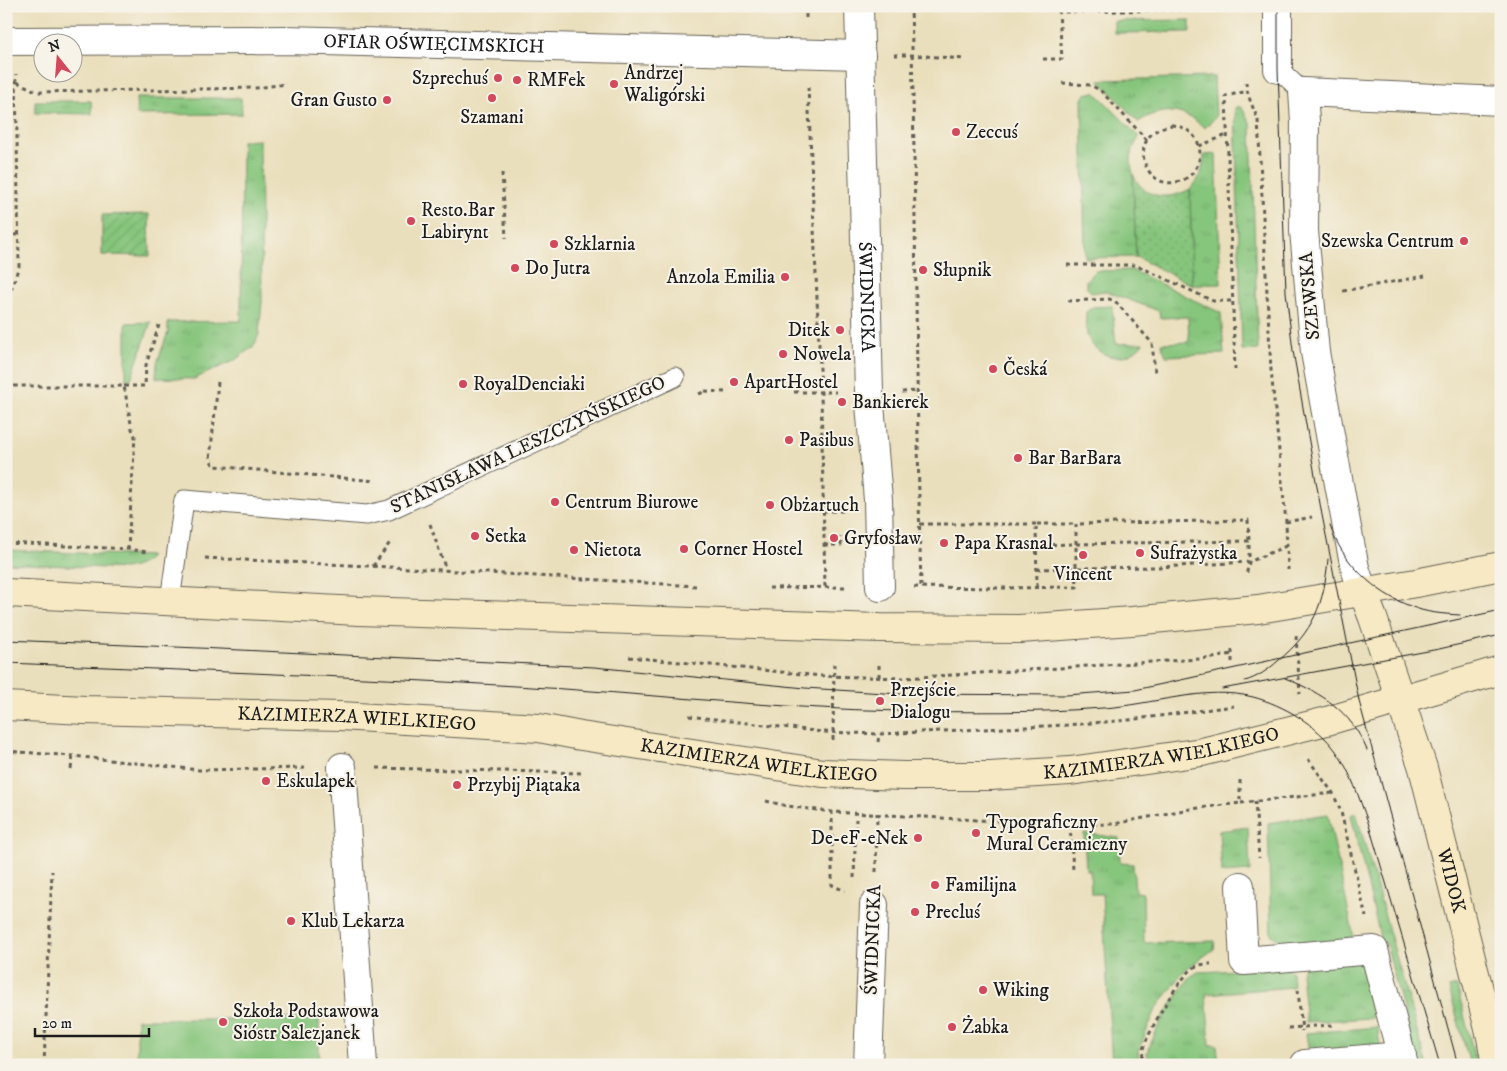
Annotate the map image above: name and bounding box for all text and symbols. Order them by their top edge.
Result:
street label: OFIAR OŚWIĘCIMSKICH [323,29,545,58]
north arrow [32,32,82,82]
text: N [46,36,63,57]
place label: Andrzej Waligórski [623,62,705,107]
place label: Szprechuś [412,67,489,90]
place label: RMFek [527,69,586,92]
marker: Szprechuś [492,72,504,84]
marker: RMFek [511,74,523,86]
marker: Andrzej Waligórski [608,78,620,90]
place label: Gran Gusto [290,89,377,112]
marker: Szamani [486,92,498,104]
marker: Gran Gusto [381,94,393,106]
place label: Szamani [460,106,524,129]
place label: Zeccuś [966,121,1019,144]
marker: Zeccuś [950,126,962,138]
place label: Resto.Bar Labirynt [421,199,495,244]
marker: Resto.Bar Labirynt [405,215,417,227]
place label: Szewska Centrum [1321,230,1454,253]
place label: Szklarnia [564,233,635,256]
marker: Szewska Centrum [1458,235,1470,247]
marker: Szklarnia [548,238,560,250]
street label: ŚWIDNICKA [854,241,879,353]
street label: SZEWSKA [1295,250,1325,341]
place label: Do Jutra [525,257,590,280]
place label: Słupnik [933,259,992,282]
marker: Do Jutra [509,262,521,274]
marker: Słupnik [917,264,929,276]
place label: Anzola Emilia [666,266,775,289]
marker: Anzola Emilia [779,271,791,283]
place label: Ditek [788,319,831,342]
marker: Ditek [834,324,846,336]
place label: Nowela [793,343,851,366]
marker: Nowela [777,348,789,360]
place label: Česká [1003,356,1047,381]
marker: Česká [987,363,999,375]
street label: STANISŁAWA LESZCZYŃSKIEGO [386,369,669,519]
place label: ApartHostel [744,371,838,394]
place label: RoyalDenciaki [473,373,585,396]
marker: ApartHostel [728,376,740,388]
marker: RoyalDenciaki [457,378,469,390]
place label: Bankierek [852,391,929,414]
marker: Bankierek [836,396,848,408]
place label: Pasibus [799,429,854,452]
marker: Pasibus [783,434,795,446]
place label: Bar BarBara [1028,447,1121,470]
marker: Bar BarBara [1012,452,1024,464]
place label: Centrum Biurowe [565,491,698,514]
place label: Obżartuch [780,494,859,517]
marker: Centrum Biurowe [549,496,561,508]
marker: Obżartuch [764,499,776,511]
place label: Setka [485,525,526,548]
place label: Gryfosław [844,527,921,550]
marker: Setka [469,530,481,542]
marker: Gryfosław [828,532,840,544]
place label: Papa Krasnal [954,532,1054,555]
marker: Papa Krasnal [938,537,950,549]
place label: Corner Hostel [694,538,803,561]
place label: Nietota [584,539,641,562]
place label: Sufrażystka [1150,542,1237,565]
marker: Corner Hostel [678,543,690,555]
marker: Nietota [568,544,580,556]
marker: Sufrażystka [1134,547,1146,559]
marker: Vincent [1077,549,1089,561]
place label: Vincent [1053,563,1112,586]
place label: Przejście Dialogu [890,679,956,724]
marker: Przejście Dialogu [874,695,886,707]
street label: KAZIMIERZA WIELKIEGO [237,702,477,736]
street label: KAZIMIERZA WIELKIEGO [1042,722,1281,784]
street label: KAZIMIERZA WIELKIEGO [639,734,878,787]
place label: Eskulapek [276,770,355,793]
place label: Przybij Piątaka [467,774,580,797]
marker: Eskulapek [260,775,272,787]
marker: Przybij Piątaka [451,779,463,791]
place label: Typograficzny Mural Ceramiczny [986,811,1128,856]
place label: De-eF-eNek [811,827,909,850]
marker: Typograficzny Mural Ceramiczny [970,827,982,839]
marker: De-eF-eNek [912,832,924,844]
street label: WIDOK [1432,845,1471,916]
place label: Familijna [945,874,1017,897]
marker: Familijna [929,879,941,891]
street label: ŚWIDNICKA [858,883,886,996]
place label: Precluś [925,901,981,924]
marker: Precluś [909,906,921,918]
place label: Klub Lekarza [301,910,405,933]
marker: Klub Lekarza [285,915,297,927]
place label: Wiking [992,979,1050,1002]
marker: Wiking [977,984,989,996]
place label: Szkoła Podstawowa Sióstr Salezjanek [233,1000,379,1045]
scale bar [35,1006,149,1038]
text: 20 m [42,1014,72,1033]
place label: Żabka [962,1015,1009,1039]
marker: Szkoła Podstawowa Sióstr Salezjanek [217,1016,229,1028]
marker: Żabka [946,1021,958,1033]

